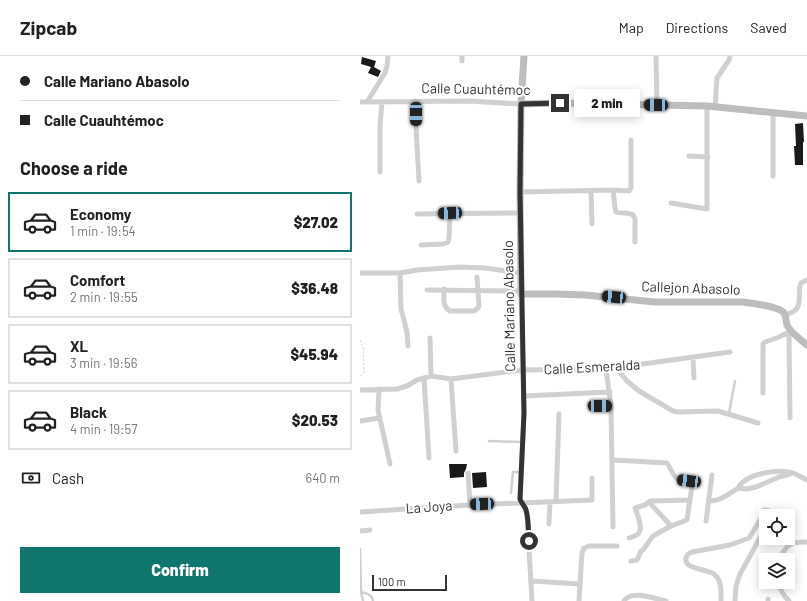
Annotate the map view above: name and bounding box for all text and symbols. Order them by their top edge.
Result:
text: Zipcab [20,16,77,39]
text: Map [619,19,644,36]
text: Directions [666,19,728,36]
text: Saved [750,19,787,36]
text: Calle Mariano Abasolo [44,72,190,90]
street label: Calle Cuauhtémoc [421,79,531,98]
callout: 2 min [574,89,640,117]
route end [551,94,569,112]
text: 2 min [591,95,623,111]
car [644,99,668,111]
car [410,102,422,126]
text: Calle Cuauhtémoc [44,111,164,129]
text: Choose a ride [20,157,128,179]
icon: car [22,204,58,240]
text: Economy [70,205,131,223]
car [438,207,462,219]
text: $27.02 [294,213,338,231]
text: 1 min · 19:54 [70,223,136,239]
street label: Calle Mariano Abasolo [499,240,518,372]
icon: car [22,270,58,306]
text: Comfort [70,271,125,289]
street label: Callejon Abasolo [641,277,741,298]
text: $36.48 [291,279,338,297]
text: 2 min · 19:55 [70,289,138,305]
car [602,290,626,304]
icon: car [22,336,58,372]
text: XL [70,337,88,355]
text: $45.94 [290,345,338,363]
text: 3 min · 19:56 [70,355,137,371]
street label: Calle Esmeralda [543,355,641,378]
car [588,400,612,412]
icon: car [22,402,58,438]
text: Black [70,403,107,421]
text: $20.53 [292,411,338,429]
text: 4 min · 19:57 [70,421,137,437]
icon: cash [20,467,42,489]
text: Cash [52,469,84,487]
text: 640 m [305,470,340,486]
car [676,474,702,488]
street label: La Joya [405,496,453,517]
car [470,498,494,510]
map controls [759,509,795,589]
button: locate [759,509,795,545]
route start [520,532,538,550]
button: Confirm [20,547,340,593]
button: layers [759,553,795,589]
scale bar [372,573,447,592]
text: 100 m [378,575,406,588]

